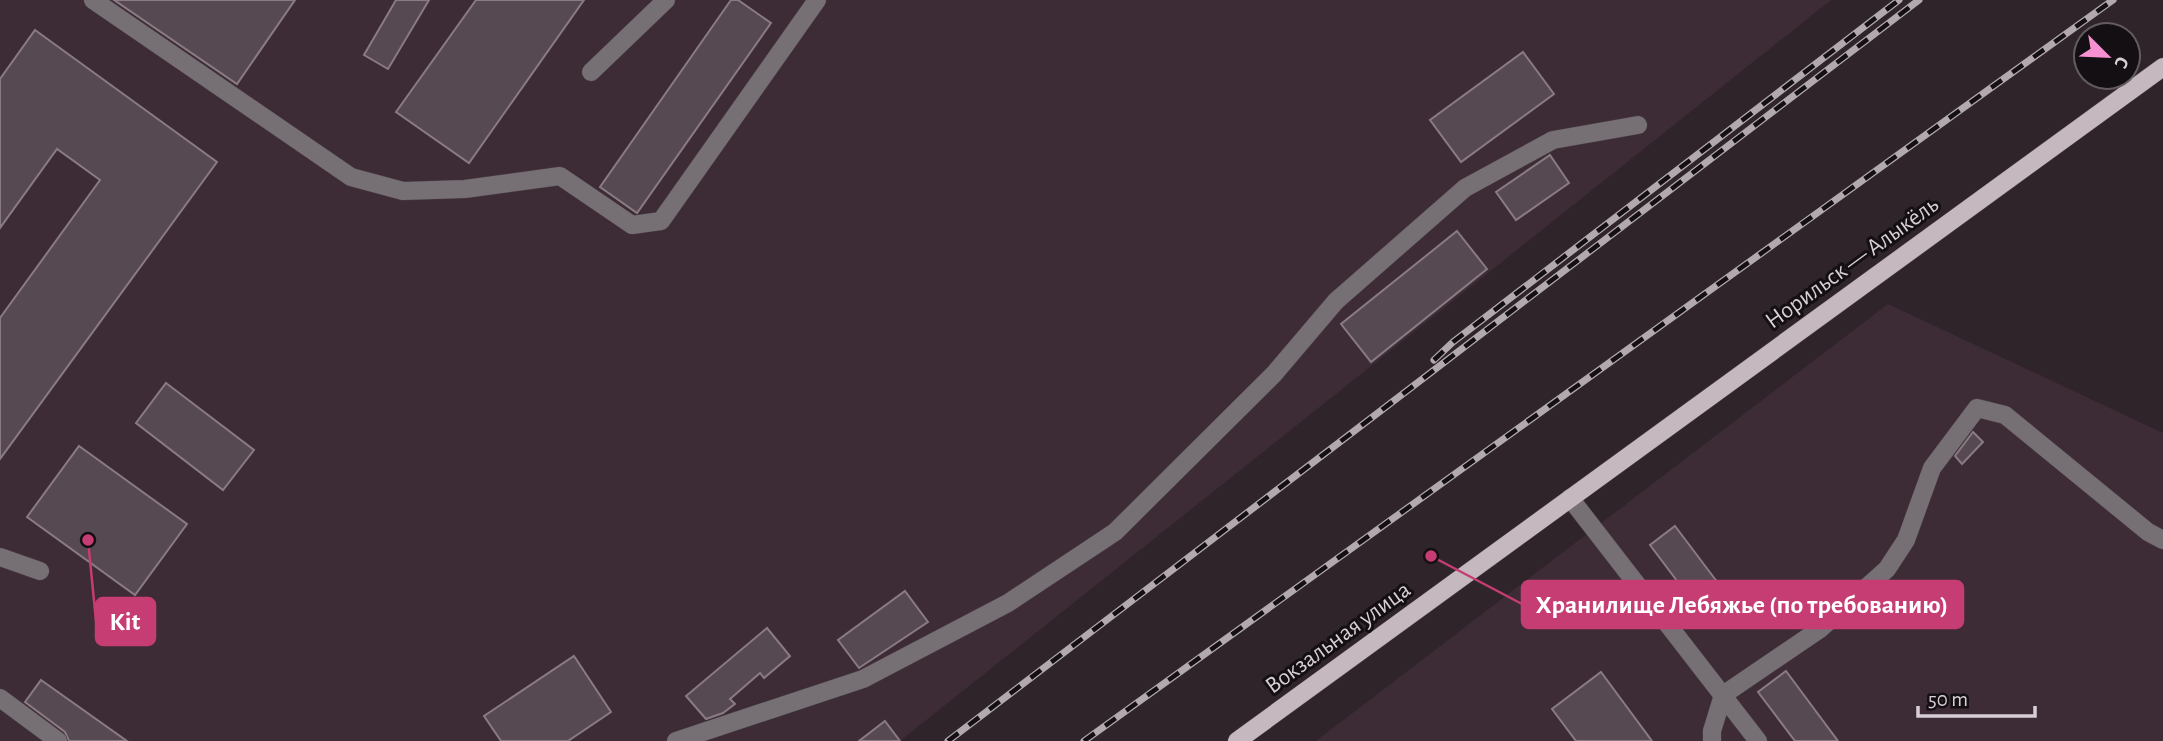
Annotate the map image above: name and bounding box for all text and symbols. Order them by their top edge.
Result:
north arrow [2072,21,2142,91]
text: С [2110,54,2132,71]
street label: Норильск — Алыкёль [1761,192,1943,334]
street label: Вокзальная улица [1261,577,1415,699]
callout: Хранилище Лебяжье (по требованию) [1522,581,1963,628]
text: Хранилище Лебяжье (по требованию) [1536,592,1948,618]
callout: Kit [96,598,155,645]
text: Kit [110,609,141,635]
scale bar [1918,674,2035,718]
text: 50 m [1928,689,1968,710]

